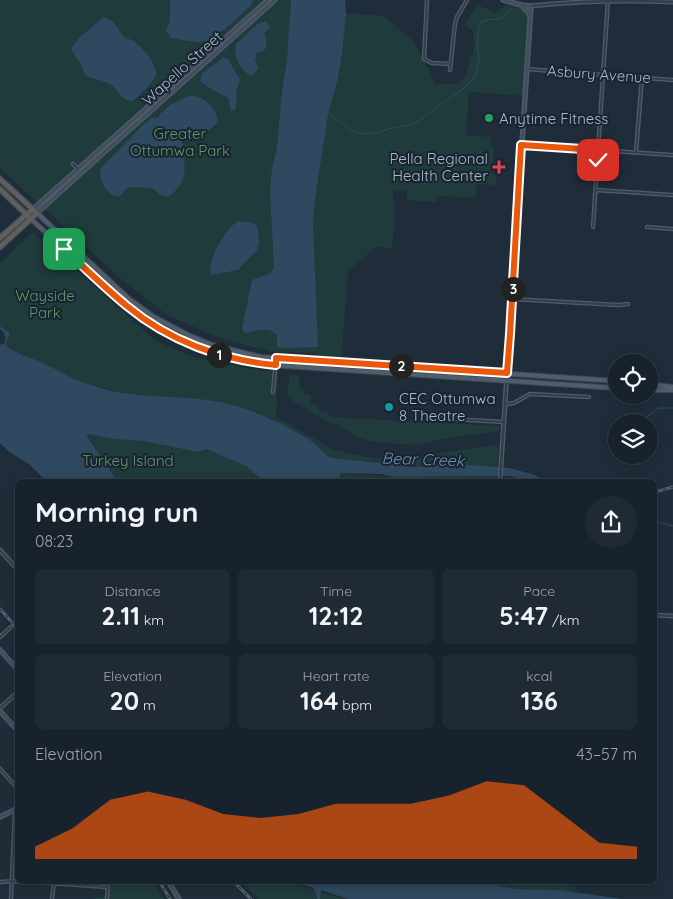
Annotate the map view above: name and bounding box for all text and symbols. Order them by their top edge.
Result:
street label: Wapello Street [138,27,226,109]
street label: Asbury Avenue [546,61,652,87]
place label: Anytime Fitness [499,109,608,128]
marker: Anytime Fitness [483,112,495,124]
park label: Greater Ottumwa Park [130,124,230,160]
pin [577,139,619,181]
icon: check [584,146,612,174]
place label: Pella Regional Health Center [389,149,488,185]
marker: Pella Regional Health Center [492,160,506,174]
pin [43,228,85,270]
icon: arrive [50,235,78,263]
pin: 3 [500,276,526,302]
text: 3 [510,280,517,298]
park label: Wayside Park [15,286,75,322]
pin: 1 [206,342,232,368]
text: 1 [217,346,222,364]
pin: 2 [388,354,414,378]
map controls [608,354,658,464]
button: locate [608,354,658,404]
text: 2 [398,357,405,375]
place label: CEC Ottumwa 8 Theatre [399,389,496,425]
marker: CEC Ottumwa 8 Theatre [383,401,395,413]
button: layers [608,414,658,464]
water label: Bear Creek [381,448,466,470]
park label: Turkey Island [82,451,174,470]
text: Morning run [35,494,199,529]
button: share [585,496,637,548]
text: 08:23 [35,531,73,551]
text: Distance [105,582,161,600]
text: Time [320,582,352,600]
text: Pace [523,582,555,600]
text: 2.11 [101,600,140,631]
text: 12:12 [309,600,363,631]
text: 5:47 [499,600,548,631]
text: km [140,611,164,629]
text: /km [548,611,579,629]
text: Elevation [103,667,162,685]
text: Heart rate [303,667,369,685]
text: kcal [526,667,552,685]
text: 20 [110,685,139,716]
text: 164 [300,685,338,716]
text: 136 [521,685,558,716]
text: m [139,696,156,714]
text: bpm [338,696,372,714]
text: Elevation [35,744,102,764]
text: 43–57 m [576,744,637,764]

